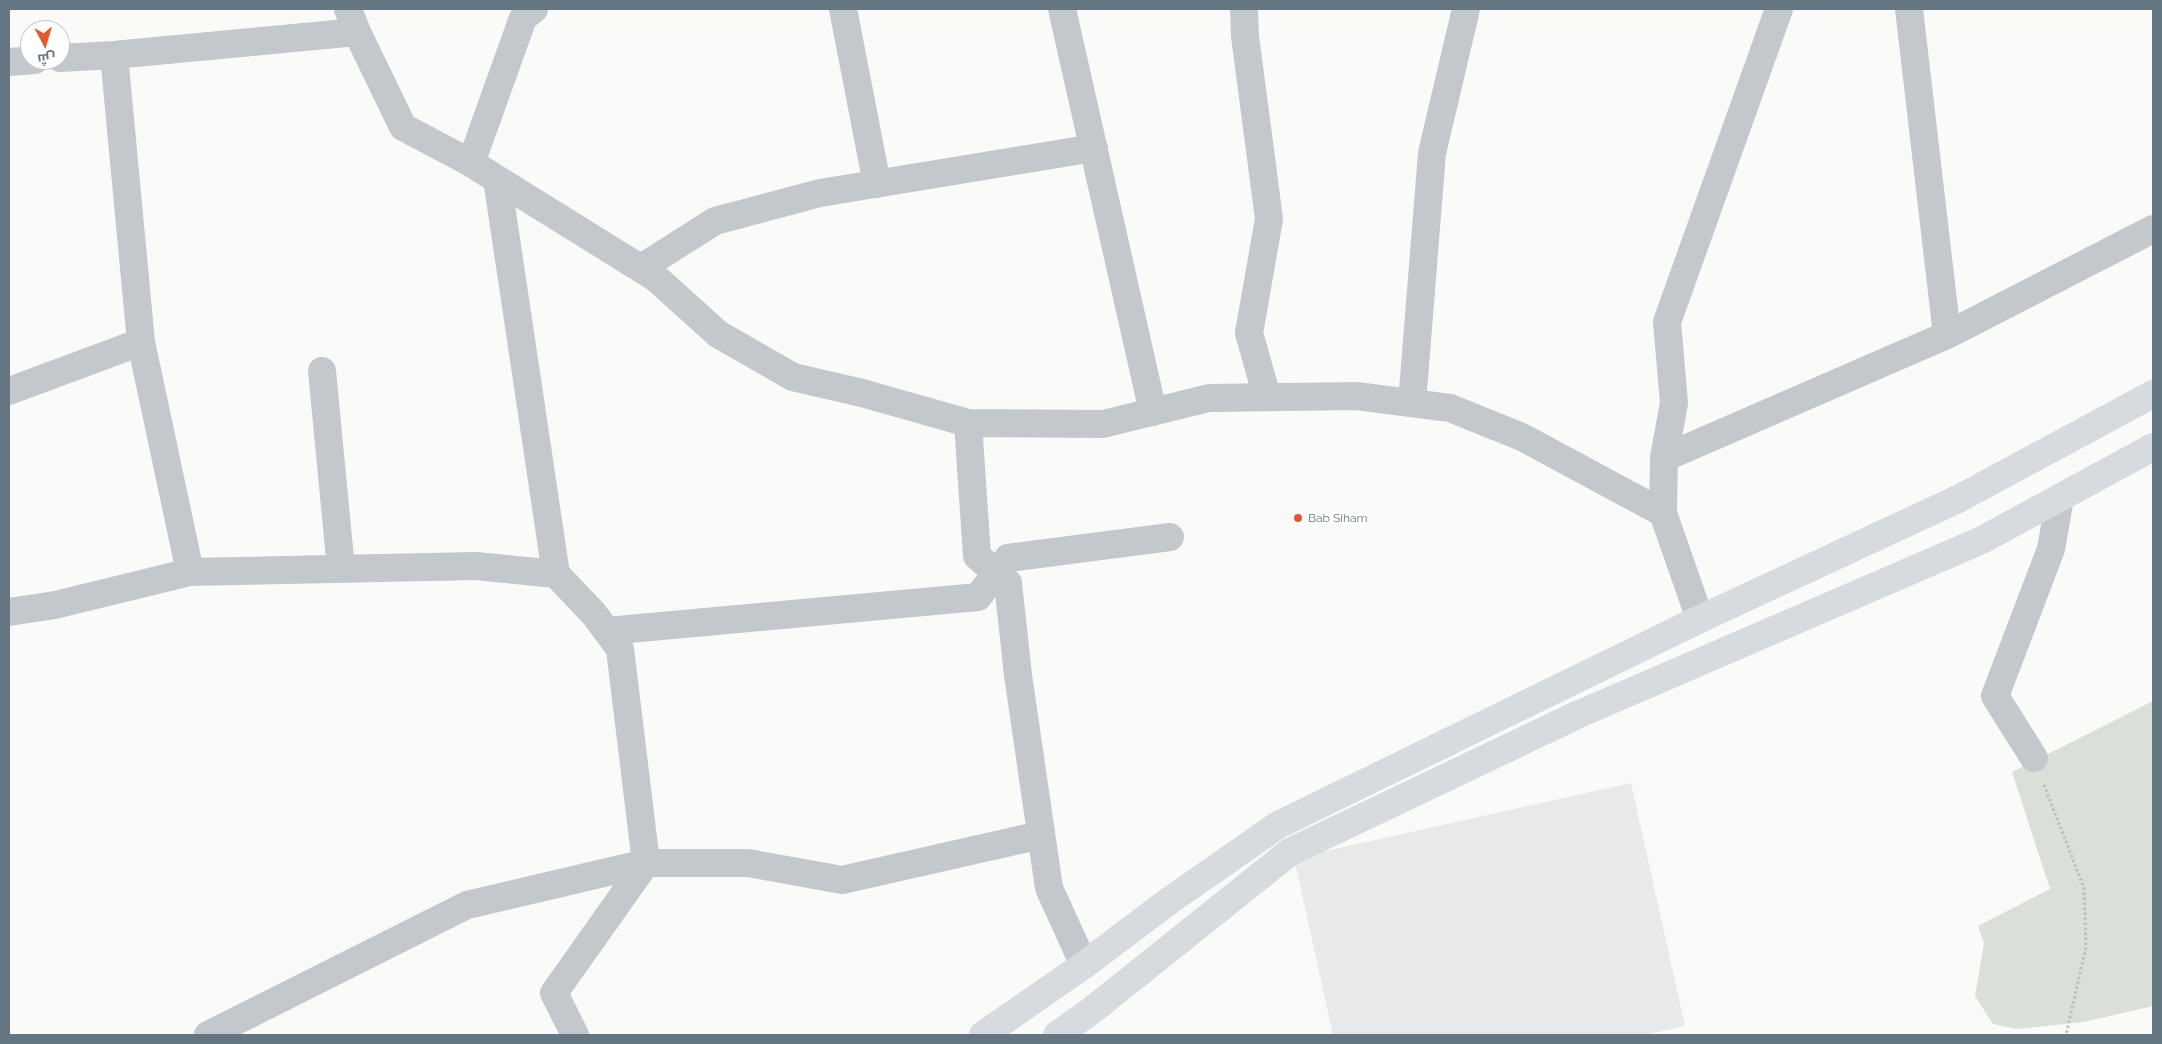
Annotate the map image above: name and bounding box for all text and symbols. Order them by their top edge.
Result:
north arrow [20,20,70,70]
text: ش [37,50,56,68]
place label: Bab Siham [1308,511,1367,525]
marker: Bab Siham [1292,512,1304,524]

